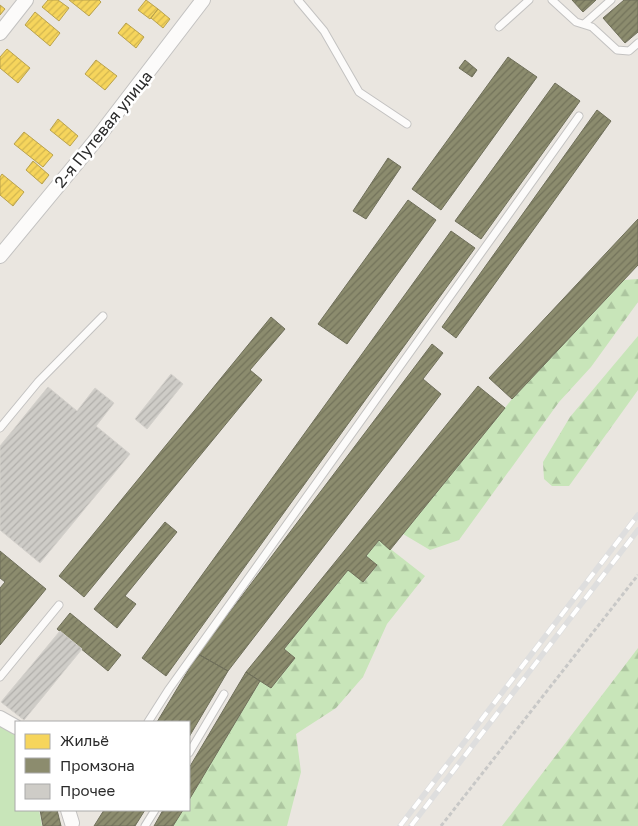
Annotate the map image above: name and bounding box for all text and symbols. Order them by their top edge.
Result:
street label: 2-я Путевая улица [50,66,156,192]
legend [15,721,190,811]
text: Жильё [60,731,109,749]
text: Промзона [60,756,135,774]
text: Прочее [60,781,116,799]

